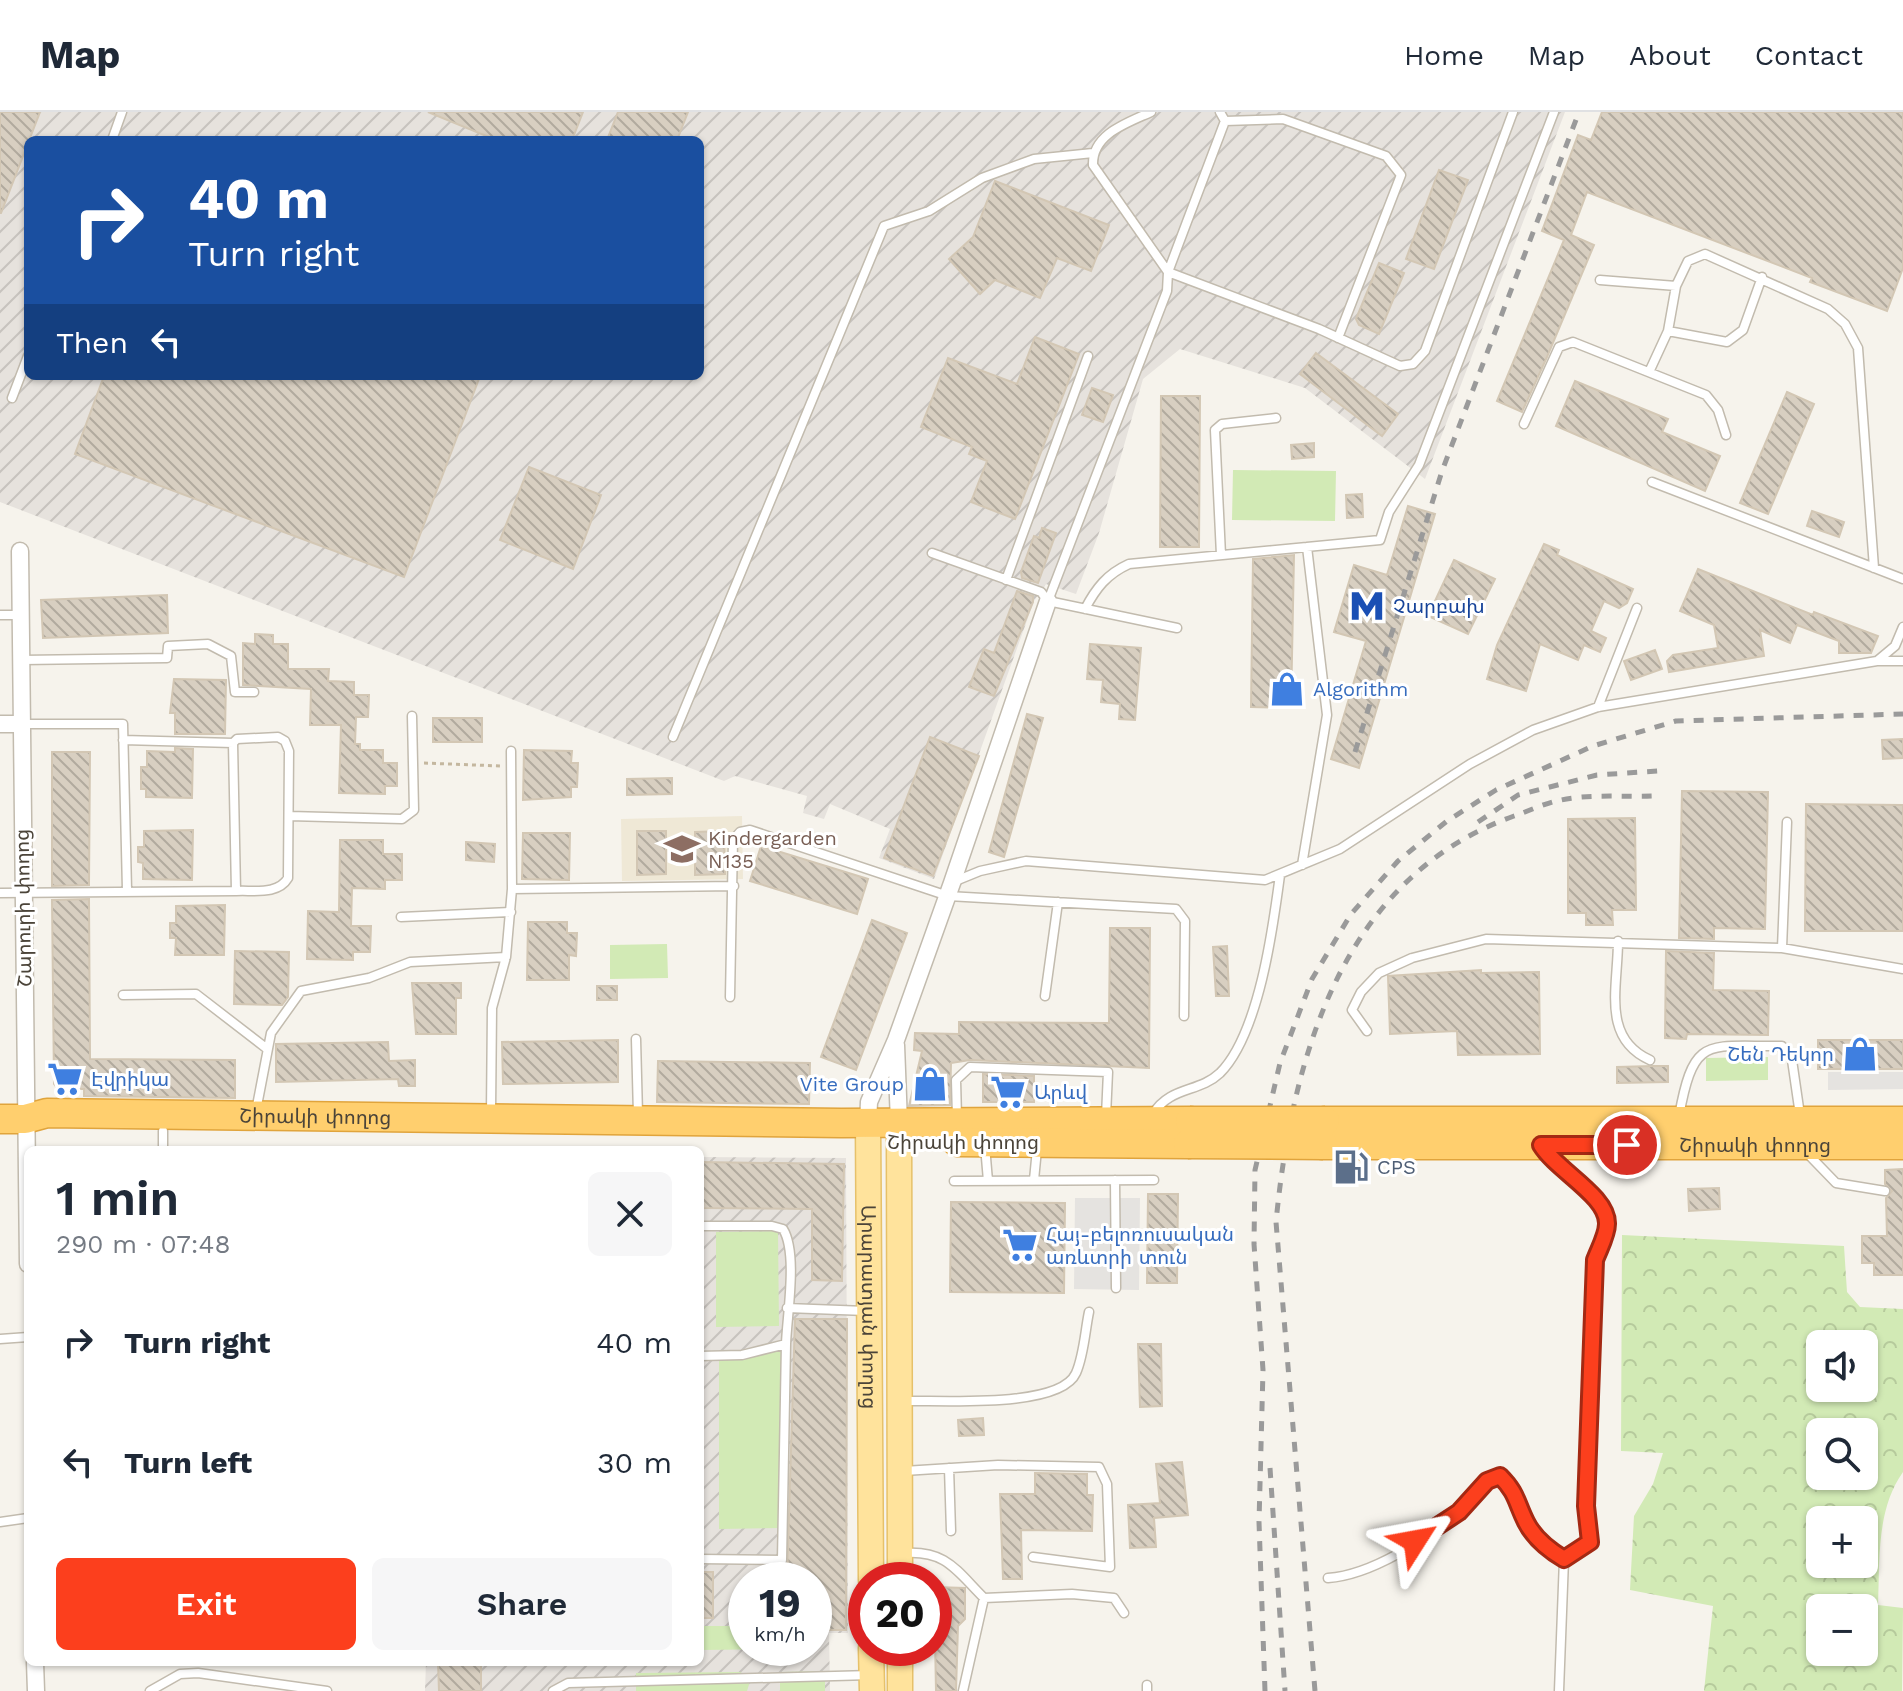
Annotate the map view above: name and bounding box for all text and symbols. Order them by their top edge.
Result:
text: Map [40,33,120,77]
text: Home [1404,39,1484,72]
text: Map [1528,39,1585,72]
text: About [1629,39,1711,72]
text: Contact [1755,39,1863,72]
text: 40 m [188,166,329,232]
icon: right [56,168,160,272]
text: Turn right [188,233,359,275]
icon: left [144,320,188,364]
text: Then [56,325,128,360]
metro station icon: Չարբախ [1348,587,1386,625]
place label: Չարբախ [1393,594,1485,618]
shop icon: Algorithm [1268,670,1306,708]
place label: Algorithm [1313,677,1408,701]
place label: Kindergarden N135 [708,826,837,873]
street label: Շարուրի փողոց [10,829,36,987]
school or university icon: Kindergarden N135 [663,830,701,868]
shop icon: Շեն Դեկոր [1841,1035,1879,1073]
place label: Շեն Դեկոր [1727,1042,1834,1066]
supermarket icon: Էվրիկա [46,1060,84,1098]
shop icon: Vite Group [911,1065,949,1103]
place label: Էվրիկա [91,1067,169,1091]
place label: Vite Group [800,1072,904,1096]
supermarket icon: Արևվ [989,1073,1027,1111]
place label: Արևվ [1034,1080,1088,1104]
street label: Շիրակի փողոց [239,1103,391,1129]
pin [1593,1111,1661,1179]
icon: arrive [1605,1123,1649,1167]
street label: Շիրակի փողոց [887,1130,1039,1154]
street label: Շիրակի փողոց [1679,1133,1831,1157]
fuel station icon: CPS [1332,1148,1370,1186]
place label: CPS [1377,1155,1416,1179]
text: 1 min [56,1170,179,1227]
button: close [588,1172,672,1256]
street label: Արարատյան փողոց [857,1205,882,1409]
place label: Հայ-բելոռուսական առևտրի տուն [1046,1222,1234,1269]
supermarket icon: Հայ-բելոռուսական առևտրի տուն [1001,1226,1039,1264]
text: 290 m · 07:48 [56,1229,230,1259]
icon: right [56,1320,100,1364]
text: Turn right [124,1325,270,1360]
text: 40 m [596,1325,672,1360]
map controls [1806,1330,1878,1666]
button: sound [1806,1330,1878,1402]
button: search [1806,1418,1878,1490]
icon: left [56,1440,100,1484]
text: Turn left [124,1445,252,1480]
text: 30 m [597,1445,672,1480]
position arrow [1373,1499,1457,1583]
button: + [1806,1506,1878,1578]
button: Exit [56,1558,356,1650]
button: Share [372,1558,672,1650]
speed limit sign: 20 [848,1562,952,1666]
text: 19 [759,1580,801,1627]
button: − [1806,1594,1878,1666]
text: km/h [754,1622,806,1646]

